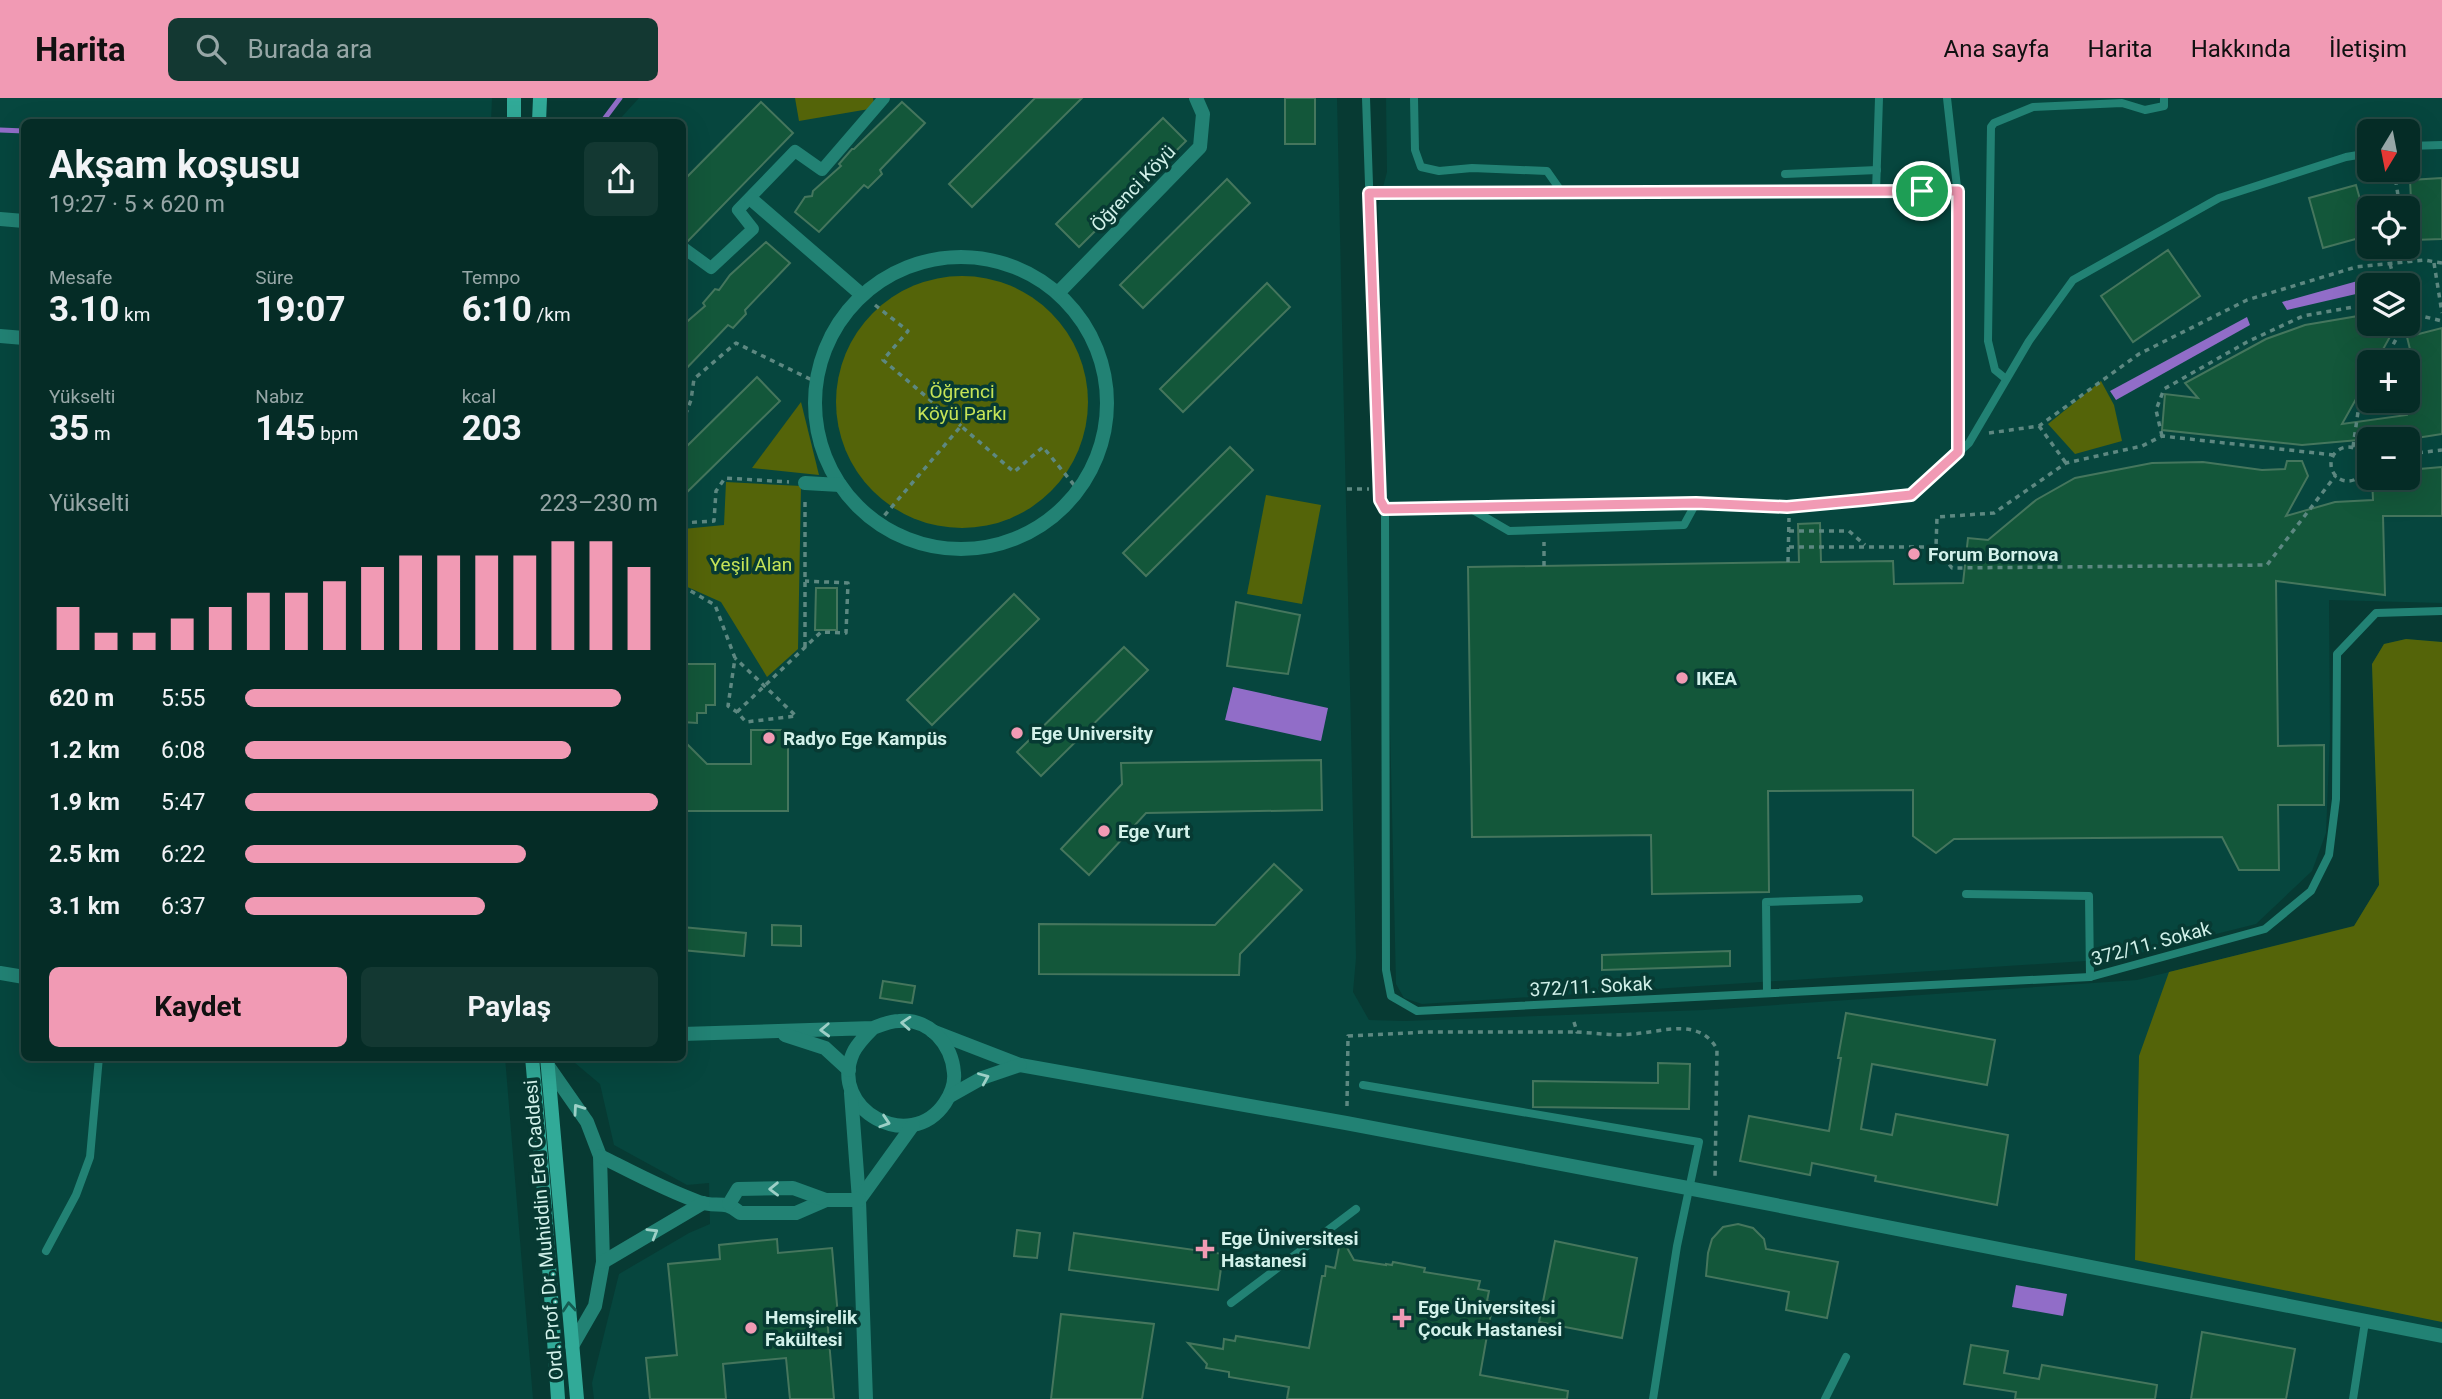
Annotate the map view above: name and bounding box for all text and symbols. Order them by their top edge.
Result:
search box [168,18,658,81]
text: Harita [35,30,126,69]
icon: search [192,30,230,68]
text: Burada ara [248,34,372,64]
text: Ana sayfa [1944,35,2050,63]
text: Harita [2088,35,2153,63]
text: Hakkında [2191,35,2291,63]
text: İletişim [2329,35,2407,63]
north arrow [2357,119,2420,182]
map controls [2357,119,2420,490]
street label: Öğrenci Köyü [1086,140,1180,237]
button: share [584,142,658,216]
text: Akşam koşusu [49,143,300,187]
pin [1892,161,1952,221]
icon: arrive [1903,172,1941,210]
text: 19:27 · 5 × 620 m [49,191,225,218]
button: locate [2357,196,2420,259]
text: Mesafe [49,266,112,289]
text: Süre [255,266,293,289]
text: Tempo [462,266,520,289]
button: layers [2357,273,2420,336]
text: 3.10 [49,289,119,330]
text: 19:07 [255,289,346,330]
text: 6:10 [462,289,532,330]
text: km [119,303,150,326]
text: /km [532,303,571,326]
button: + [2357,350,2420,413]
park label: Öğrenci Köyü Parkı [917,380,1007,425]
text: Yükselti [49,385,116,408]
text: Nabız [255,385,304,408]
text: kcal [462,385,496,408]
text: 35 [49,408,89,449]
text: 145 [255,408,316,449]
text: 203 [462,408,522,449]
text: m [89,422,111,445]
text: bpm [316,422,358,445]
button: − [2357,427,2420,490]
text: Yükselti [49,490,130,517]
text: 223–230 m [539,490,658,517]
place label: Forum Bornova [1928,543,2058,566]
marker: Forum Bornova [1906,546,1922,562]
park label: Yeşil Alan [710,553,792,576]
place label: IKEA [1696,667,1737,690]
marker: IKEA [1674,670,1690,686]
text: 620 m [49,685,114,712]
text: 5:55 [161,685,205,712]
place label: Ege University [1031,722,1153,745]
marker: Ege University [1009,725,1025,741]
place label: Radyo Ege Kampüs [783,727,947,750]
marker: Radyo Ege Kampüs [761,730,777,746]
text: 1.2 km [49,737,120,764]
text: 6:08 [161,737,205,764]
text: 1.9 km [49,789,120,816]
text: 5:47 [161,789,205,816]
place label: Ege Yurt [1118,820,1191,843]
marker: Ege Yurt [1096,823,1112,839]
text: 2.5 km [49,841,120,868]
text: 6:22 [161,841,205,868]
text: 3.1 km [49,893,120,920]
text: 6:37 [161,893,205,920]
street label: 372/11. Sokak [2089,916,2214,970]
button: Kaydet [49,967,347,1047]
button: Paylaş [361,967,658,1047]
street label: 372/11. Sokak [1529,972,1653,1001]
one-way arrow [900,1016,911,1031]
one-way arrow [819,1022,830,1037]
one-way arrow [976,1072,989,1086]
street label: Ord. Prof. Dr. Muhiddin Erel Caddesi [519,1079,568,1381]
one-way arrow [574,1104,586,1117]
one-way arrow [879,1113,891,1128]
one-way arrow [769,1181,780,1196]
place label: Ege Üniversitesi Hastanesi [1221,1227,1359,1272]
one-way arrow [645,1228,658,1241]
marker: Ege Üniversitesi Hastanesi [1195,1239,1215,1259]
place label: Ege Üniversitesi Çocuk Hastanesi [1418,1296,1562,1341]
one-way arrow [562,1301,577,1312]
place label: Hemşirelik Fakültesi [765,1306,858,1351]
marker: Ege Üniversitesi Çocuk Hastanesi [1392,1308,1412,1328]
marker: Hemşirelik Fakültesi [743,1320,759,1336]

